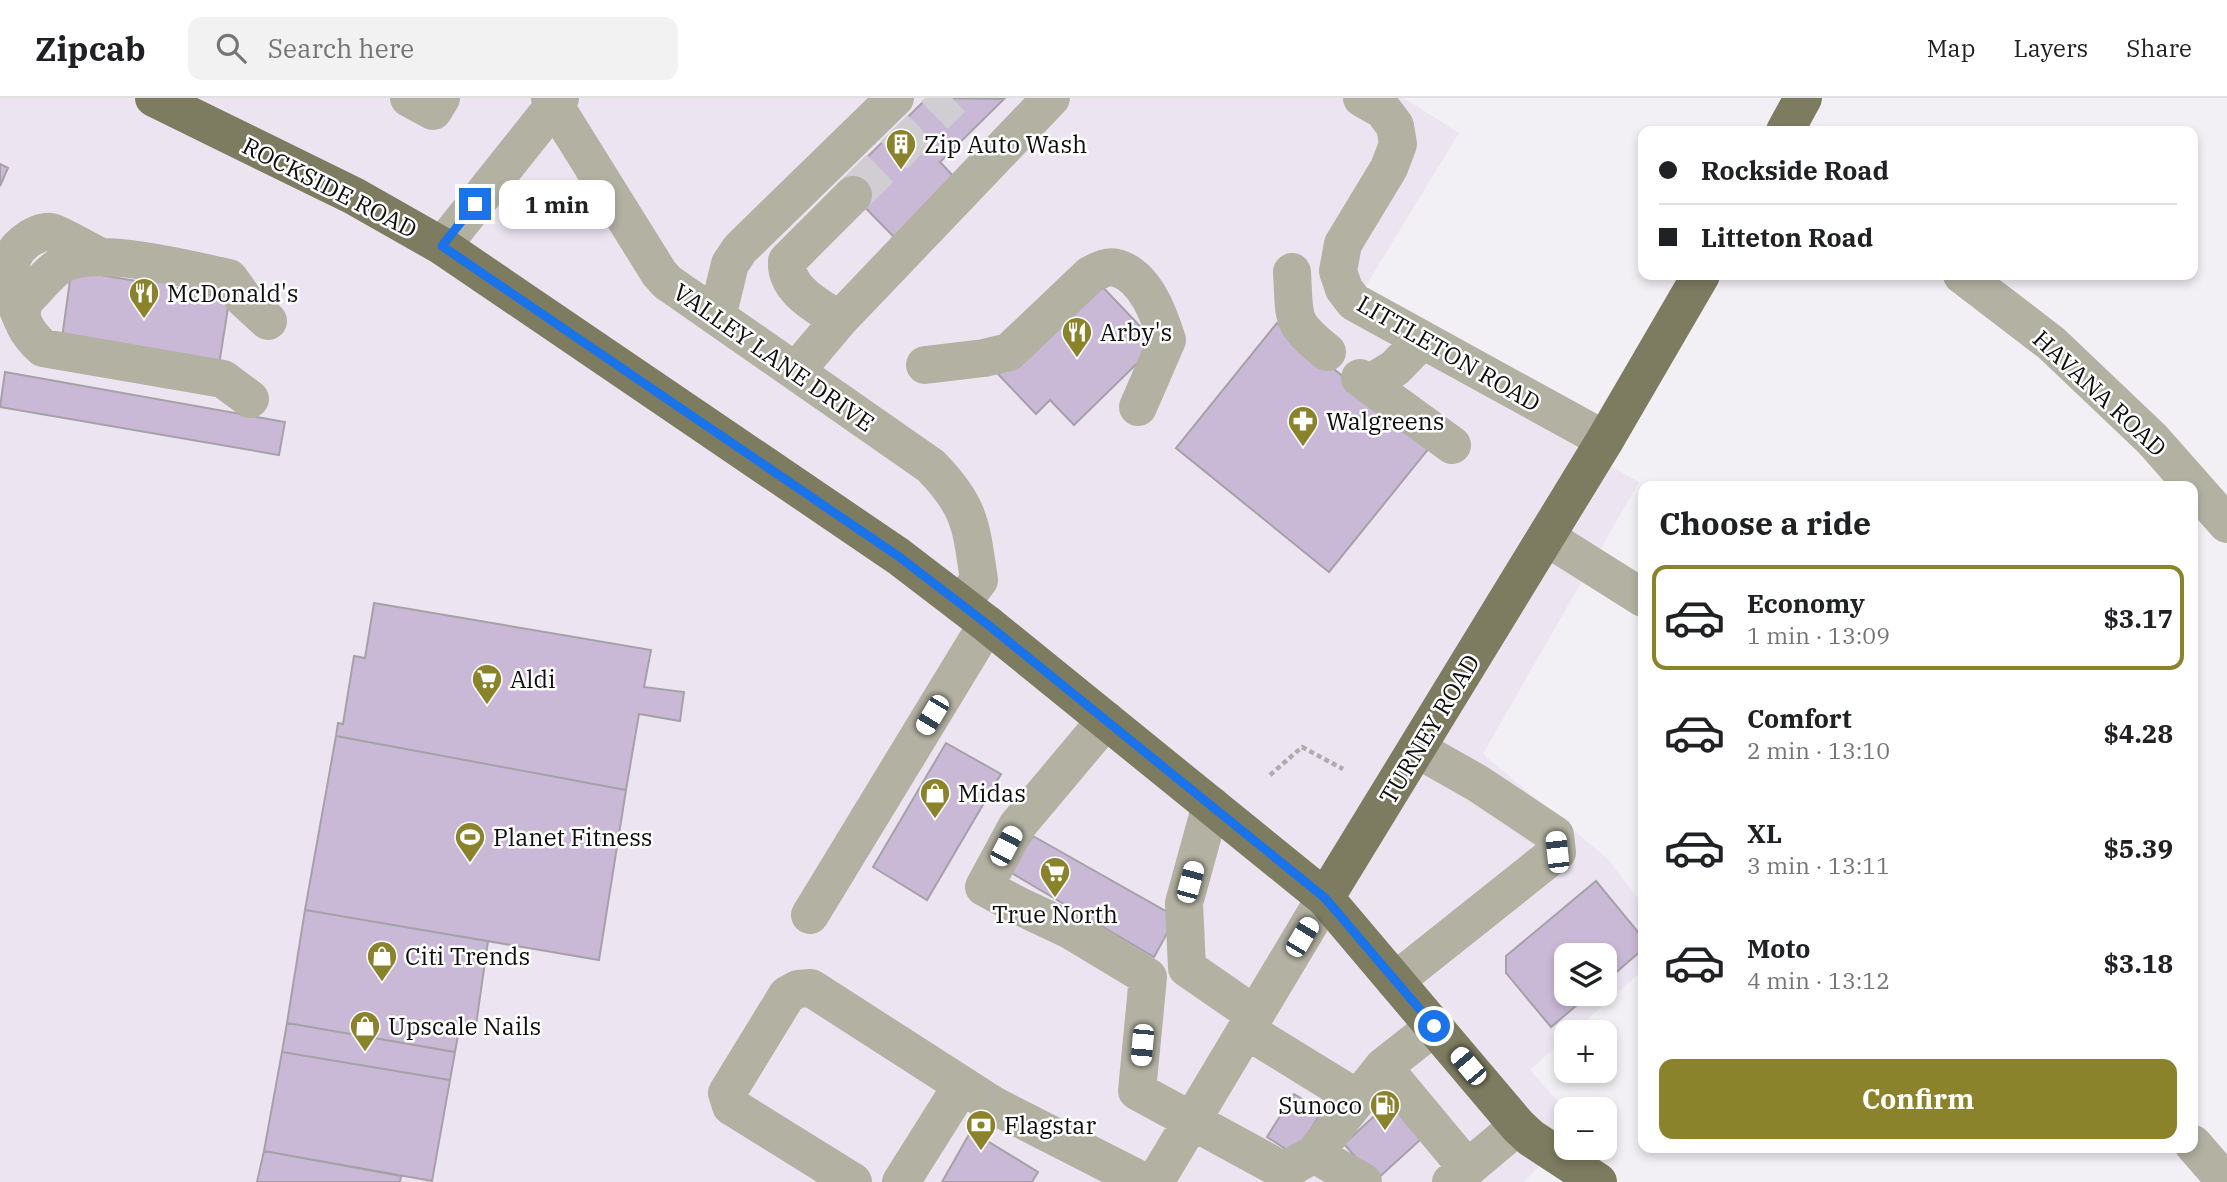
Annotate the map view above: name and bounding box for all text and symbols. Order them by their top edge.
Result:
search box [188,17,678,80]
text: Zipcab [35,27,146,70]
icon: search [212,29,250,67]
text: Search here [268,31,414,65]
text: Map [1927,32,1975,64]
text: Layers [2013,32,2088,64]
text: Share [2126,32,2192,64]
building icon: Zip Auto Wash [884,127,918,171]
place label: Zip Auto Wash [924,128,1087,160]
street label: ROCKSIDE ROAD [237,129,423,245]
text: Rockside Road [1701,153,1889,187]
callout: 1 min [500,180,615,228]
route end [459,188,491,220]
text: 1 min [525,189,589,219]
text: Litteton Road [1701,220,1873,254]
street label: VALLEY LANE DRIVE [667,275,881,439]
restaurant icon: McDonald's [127,276,161,320]
place label: McDonald's [167,277,299,309]
street label: LITTLETON ROAD [1351,287,1547,419]
restaurant icon: Arby's [1060,315,1094,359]
place label: Arby's [1100,316,1172,348]
street label: HAVANA ROAD [2026,323,2174,463]
pharmacy icon: Walgreens [1286,404,1320,448]
place label: Walgreens [1326,405,1445,437]
text: Choose a ride [1659,502,1871,544]
icon: car [1663,586,1726,649]
text: Economy [1747,586,1865,620]
text: $3.17 [2103,601,2173,635]
text: 1 min · 13:09 [1747,620,1890,650]
street label: TURNEY ROAD [1372,648,1486,810]
supermarket icon: Aldi [470,662,504,706]
place label: Aldi [510,663,556,695]
car [913,692,952,738]
icon: car [1663,701,1726,764]
text: Comfort [1747,701,1852,735]
text: $4.28 [2103,716,2173,750]
text: 2 min · 13:10 [1747,735,1890,765]
shop icon: Midas [918,776,952,820]
place label: Midas [958,777,1026,809]
icon: car [1663,816,1726,879]
text: XL [1747,816,1782,850]
sports icon: Planet Fitness [453,820,487,864]
place label: Planet Fitness [493,821,652,853]
car [987,823,1026,869]
car [1545,830,1570,874]
text: $5.39 [2103,831,2173,865]
text: 3 min · 13:11 [1747,850,1890,880]
supermarket icon: True North [1038,855,1072,899]
car [1175,859,1206,905]
place label: True North [992,898,1118,930]
car [1283,914,1322,960]
icon: car [1663,931,1726,994]
text: Moto [1747,931,1810,965]
shop icon: Citi Trends [365,939,399,983]
place label: Citi Trends [405,940,530,972]
map controls [1554,943,1617,1160]
button: layers [1554,943,1617,1006]
text: $3.18 [2103,946,2173,980]
text: 4 min · 13:12 [1747,965,1890,995]
shop icon: Upscale Nails [348,1009,382,1053]
place label: Upscale Nails [388,1010,541,1042]
route start [1418,1010,1450,1042]
button: + [1554,1020,1617,1083]
car [1130,1023,1155,1067]
car [1447,1043,1490,1089]
button: Confirm [1659,1059,2177,1139]
fuel station icon: Sunoco [1368,1088,1402,1132]
place label: Sunoco [1278,1089,1362,1121]
button: − [1554,1097,1617,1160]
bank icon: Flagstar [964,1108,998,1152]
place label: Flagstar [1004,1109,1096,1141]

